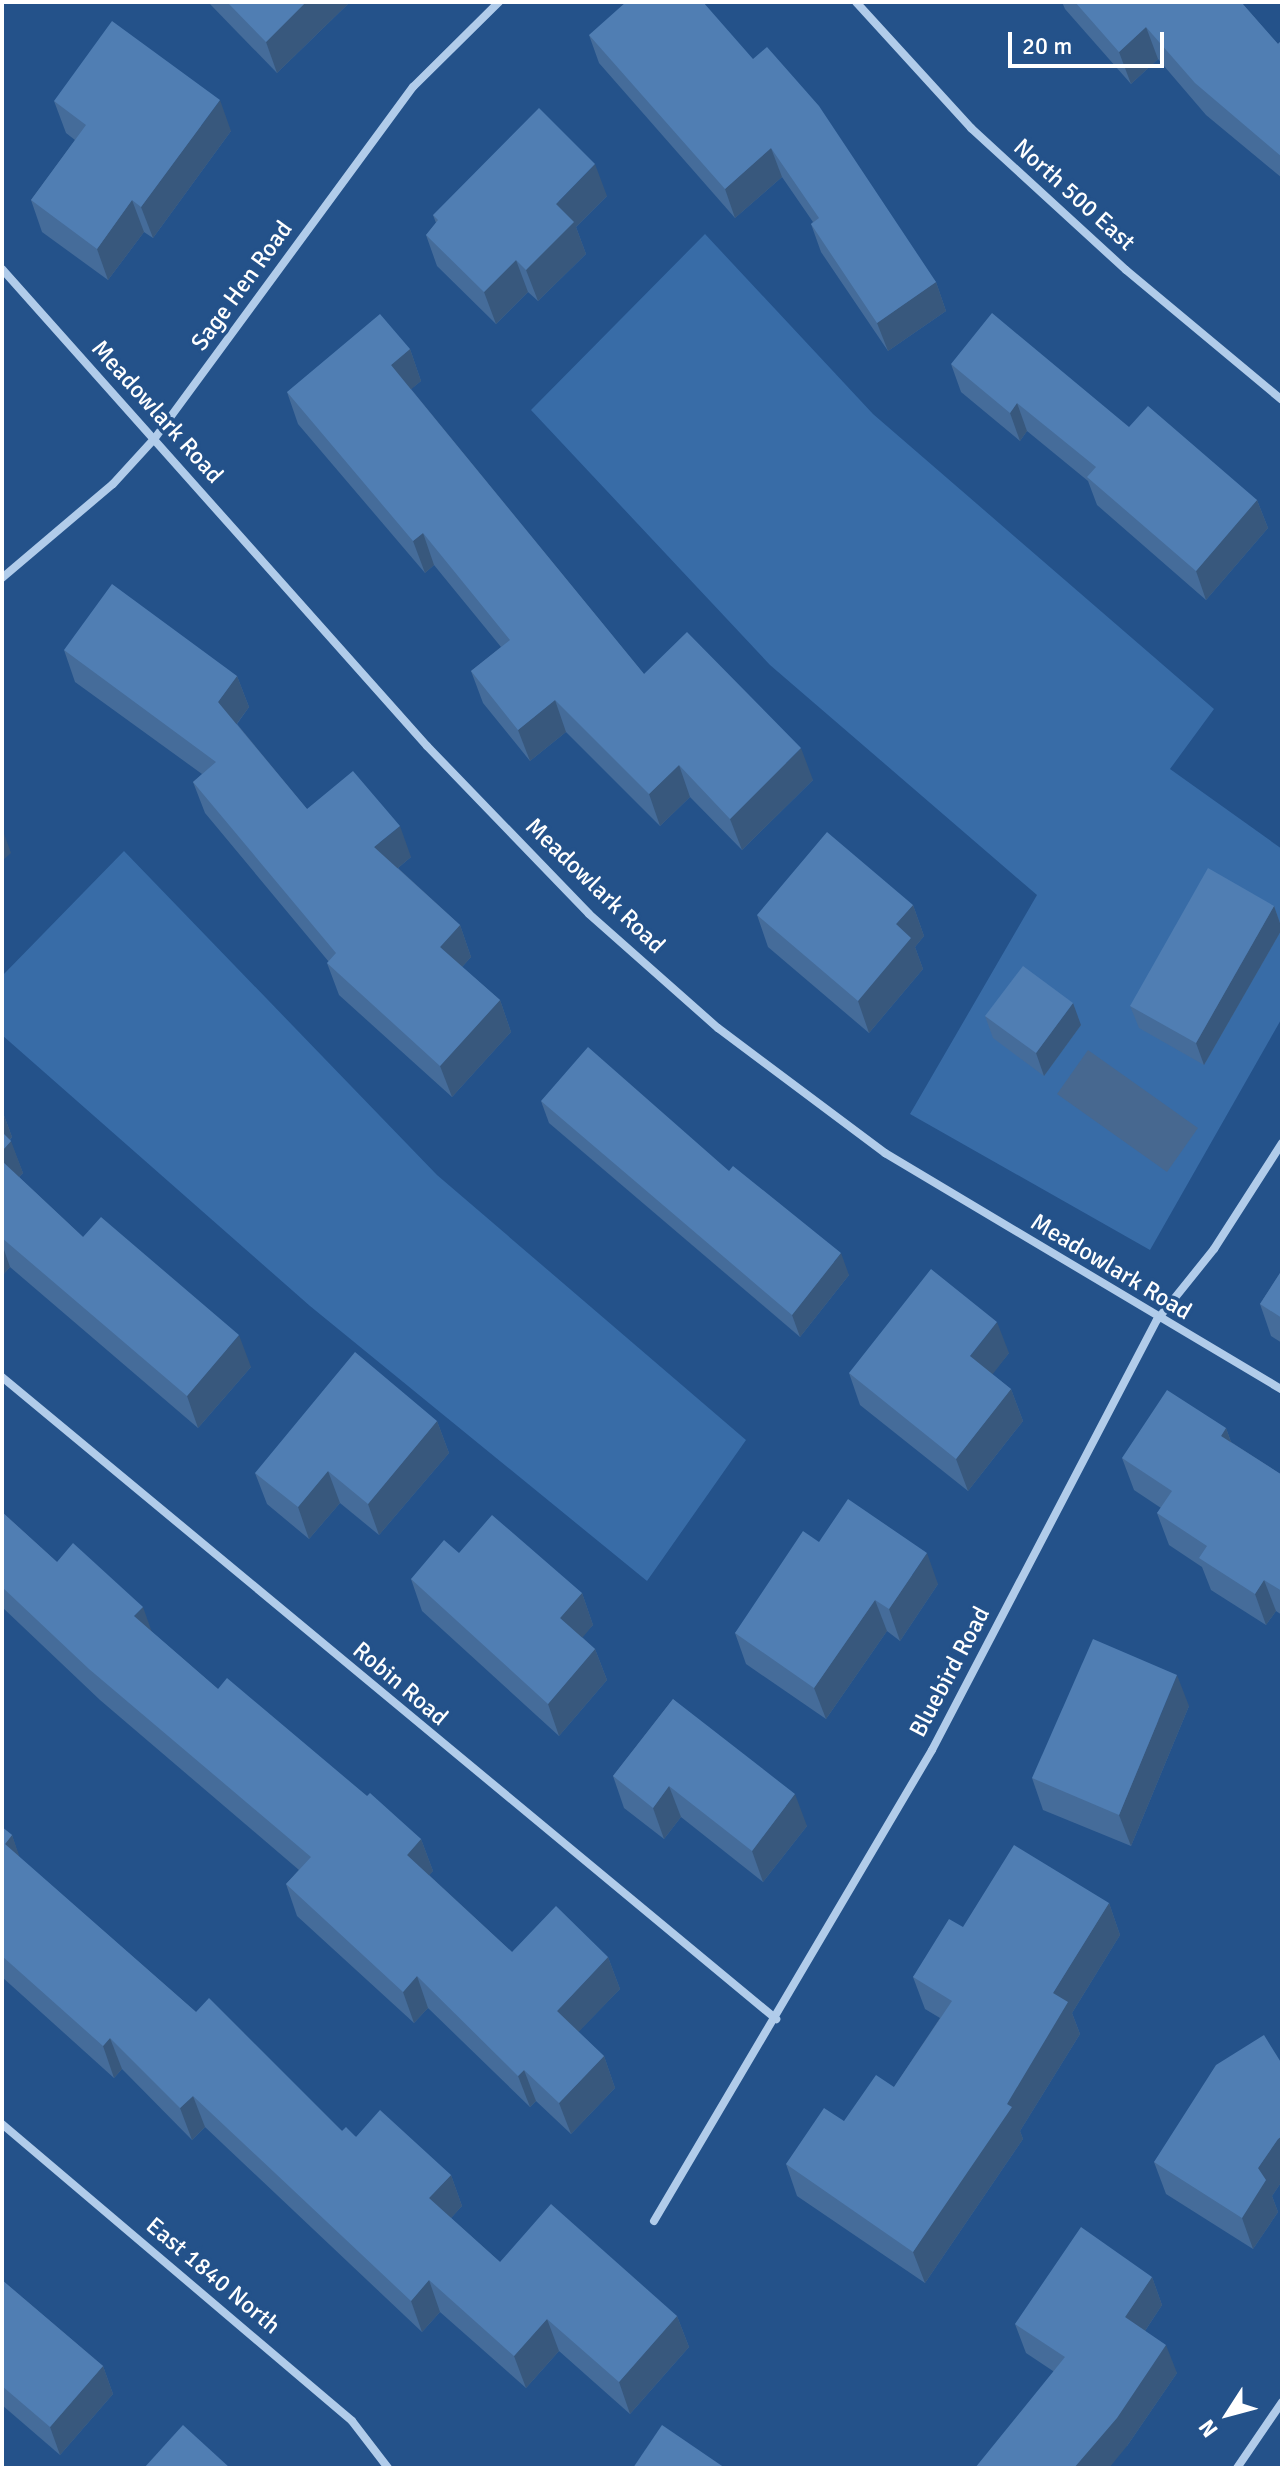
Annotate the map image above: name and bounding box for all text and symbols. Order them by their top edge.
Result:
scale bar [1012,16,1168,66]
text: 20 m [1022,31,1072,61]
street label: North 500 East [1007,133,1141,257]
street label: Sage Hen Road [185,216,299,356]
street label: Meadowlark Road [85,335,229,489]
street label: Meadowlark Road [519,812,671,960]
street label: Meadowlark Road [1025,1208,1197,1326]
street label: Bluebird Road [904,1602,996,1742]
street label: Robin Road [347,1636,453,1732]
street label: East 1840 North [140,2211,286,2341]
north arrow [1188,2374,1268,2454]
text: N [1193,2414,1224,2443]

